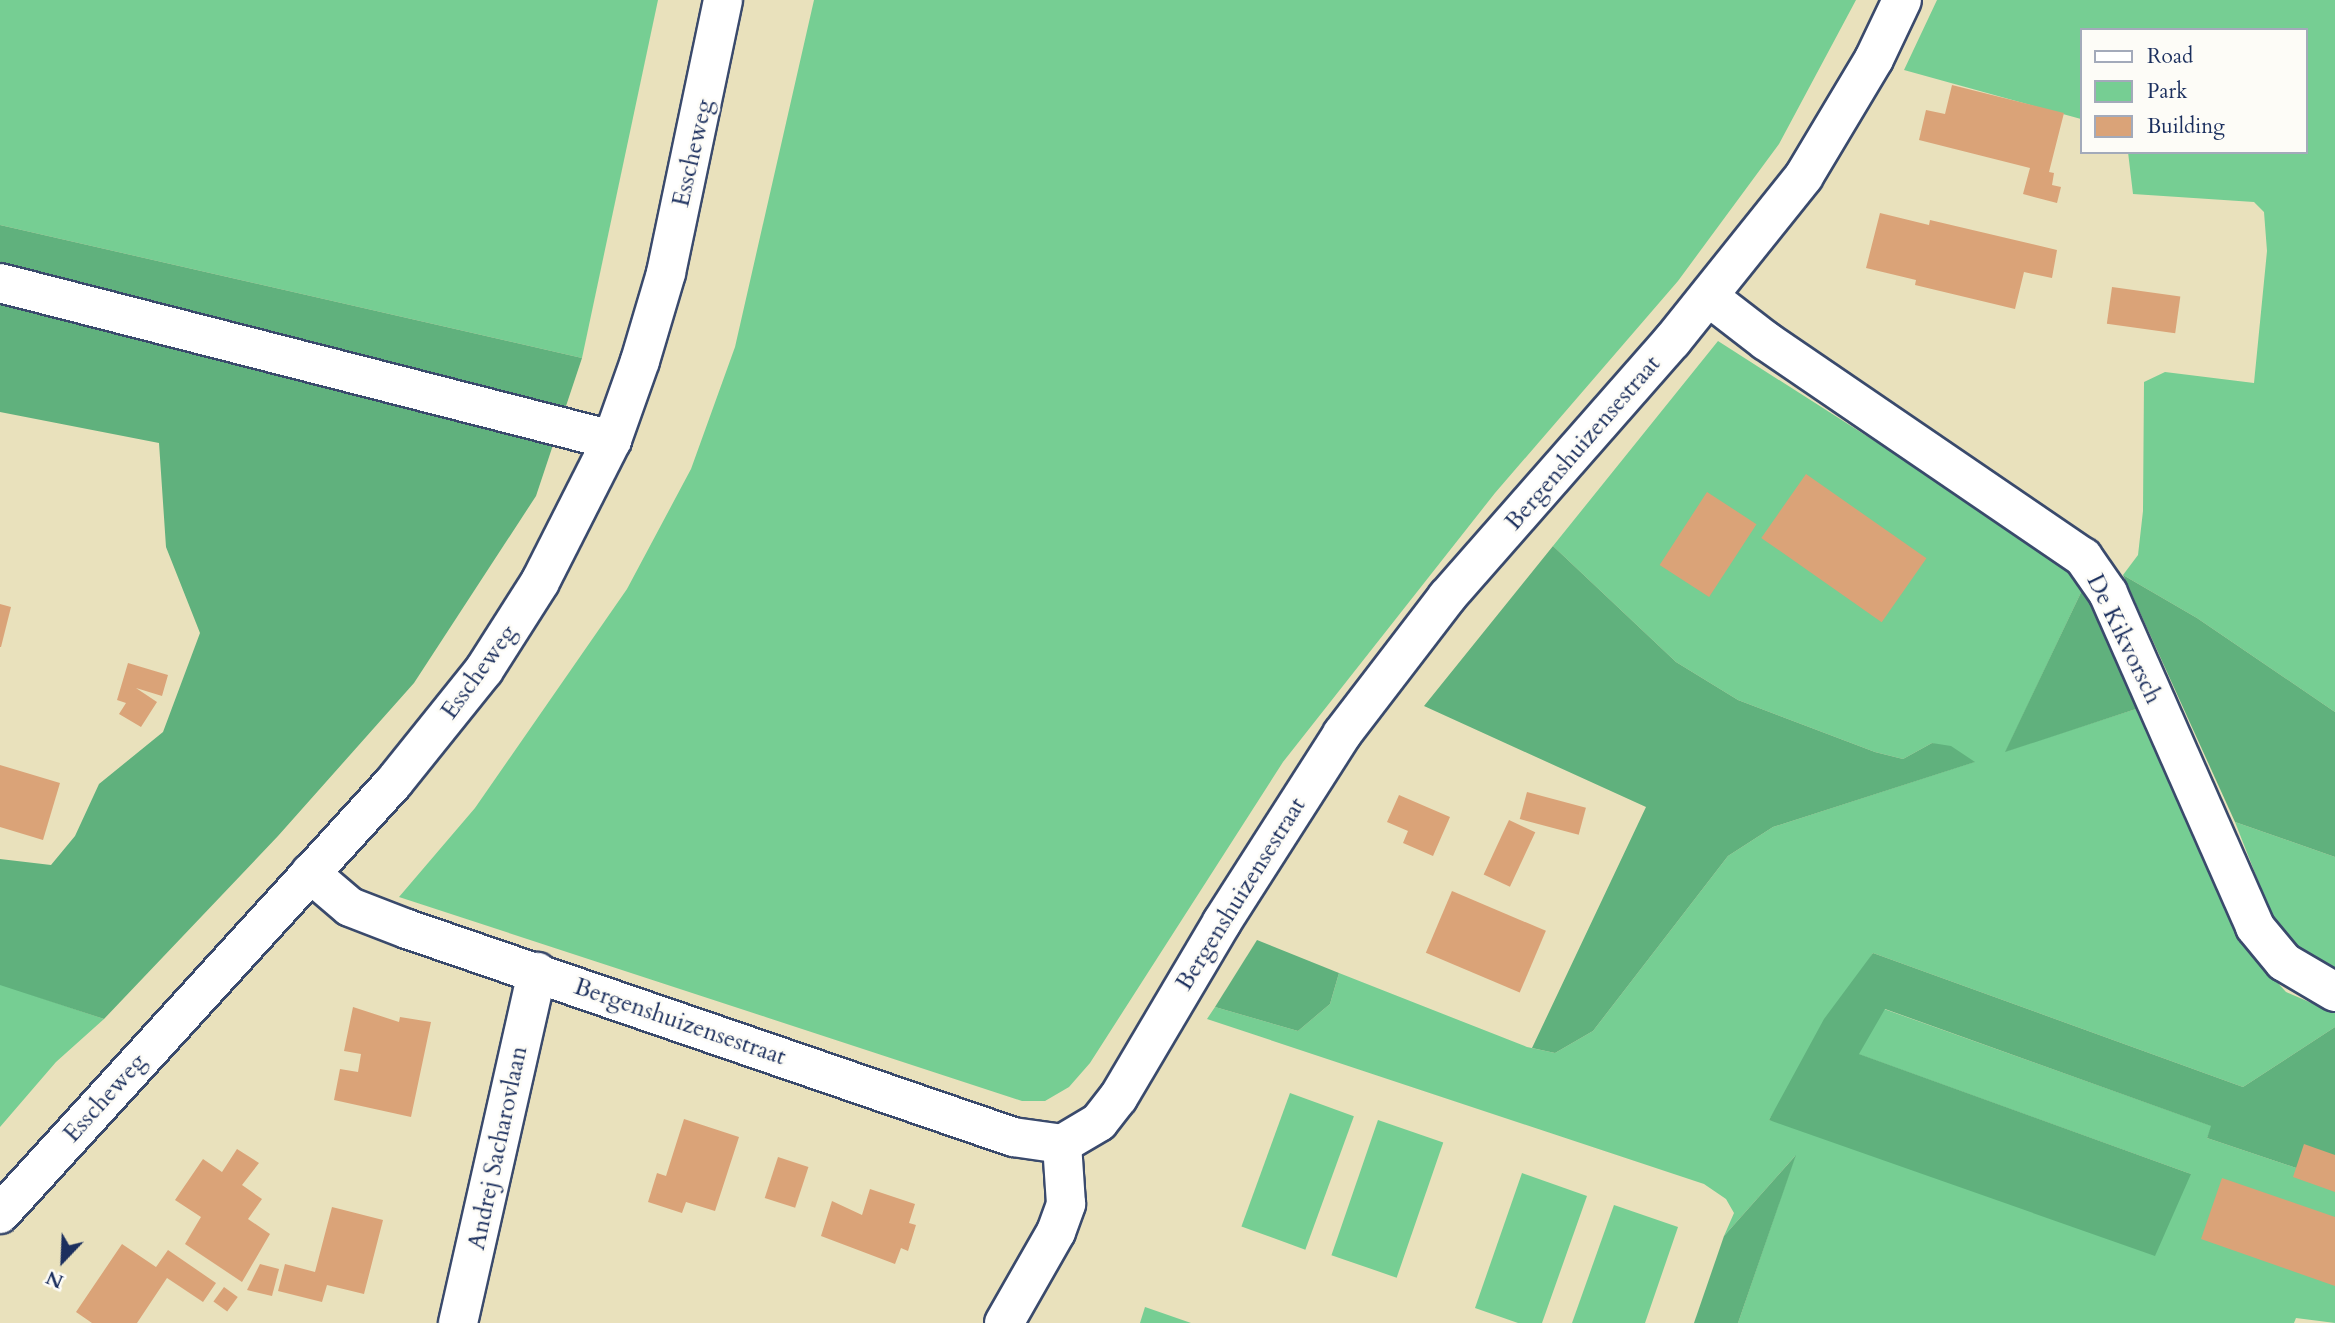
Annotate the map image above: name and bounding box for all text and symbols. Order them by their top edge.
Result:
legend [2080,28,2307,154]
text: Road [2147,42,2193,71]
text: Park [2147,77,2187,106]
street label: Esscheweg [667,96,719,210]
text: Building [2147,112,2225,141]
street label: Bergenshuizensestraat [1499,350,1667,536]
street label: De Kikvorsch [2080,570,2168,708]
street label: Esscheweg [435,619,523,725]
street label: Bergenshuizensestraat [1170,792,1312,996]
street label: Bergenshuizensestraat [570,972,790,1072]
street label: Andrej Sacharovlaan [462,1043,534,1253]
street label: Esscheweg [58,1048,152,1148]
north arrow [28,1225,98,1295]
text: N [42,1264,67,1295]

